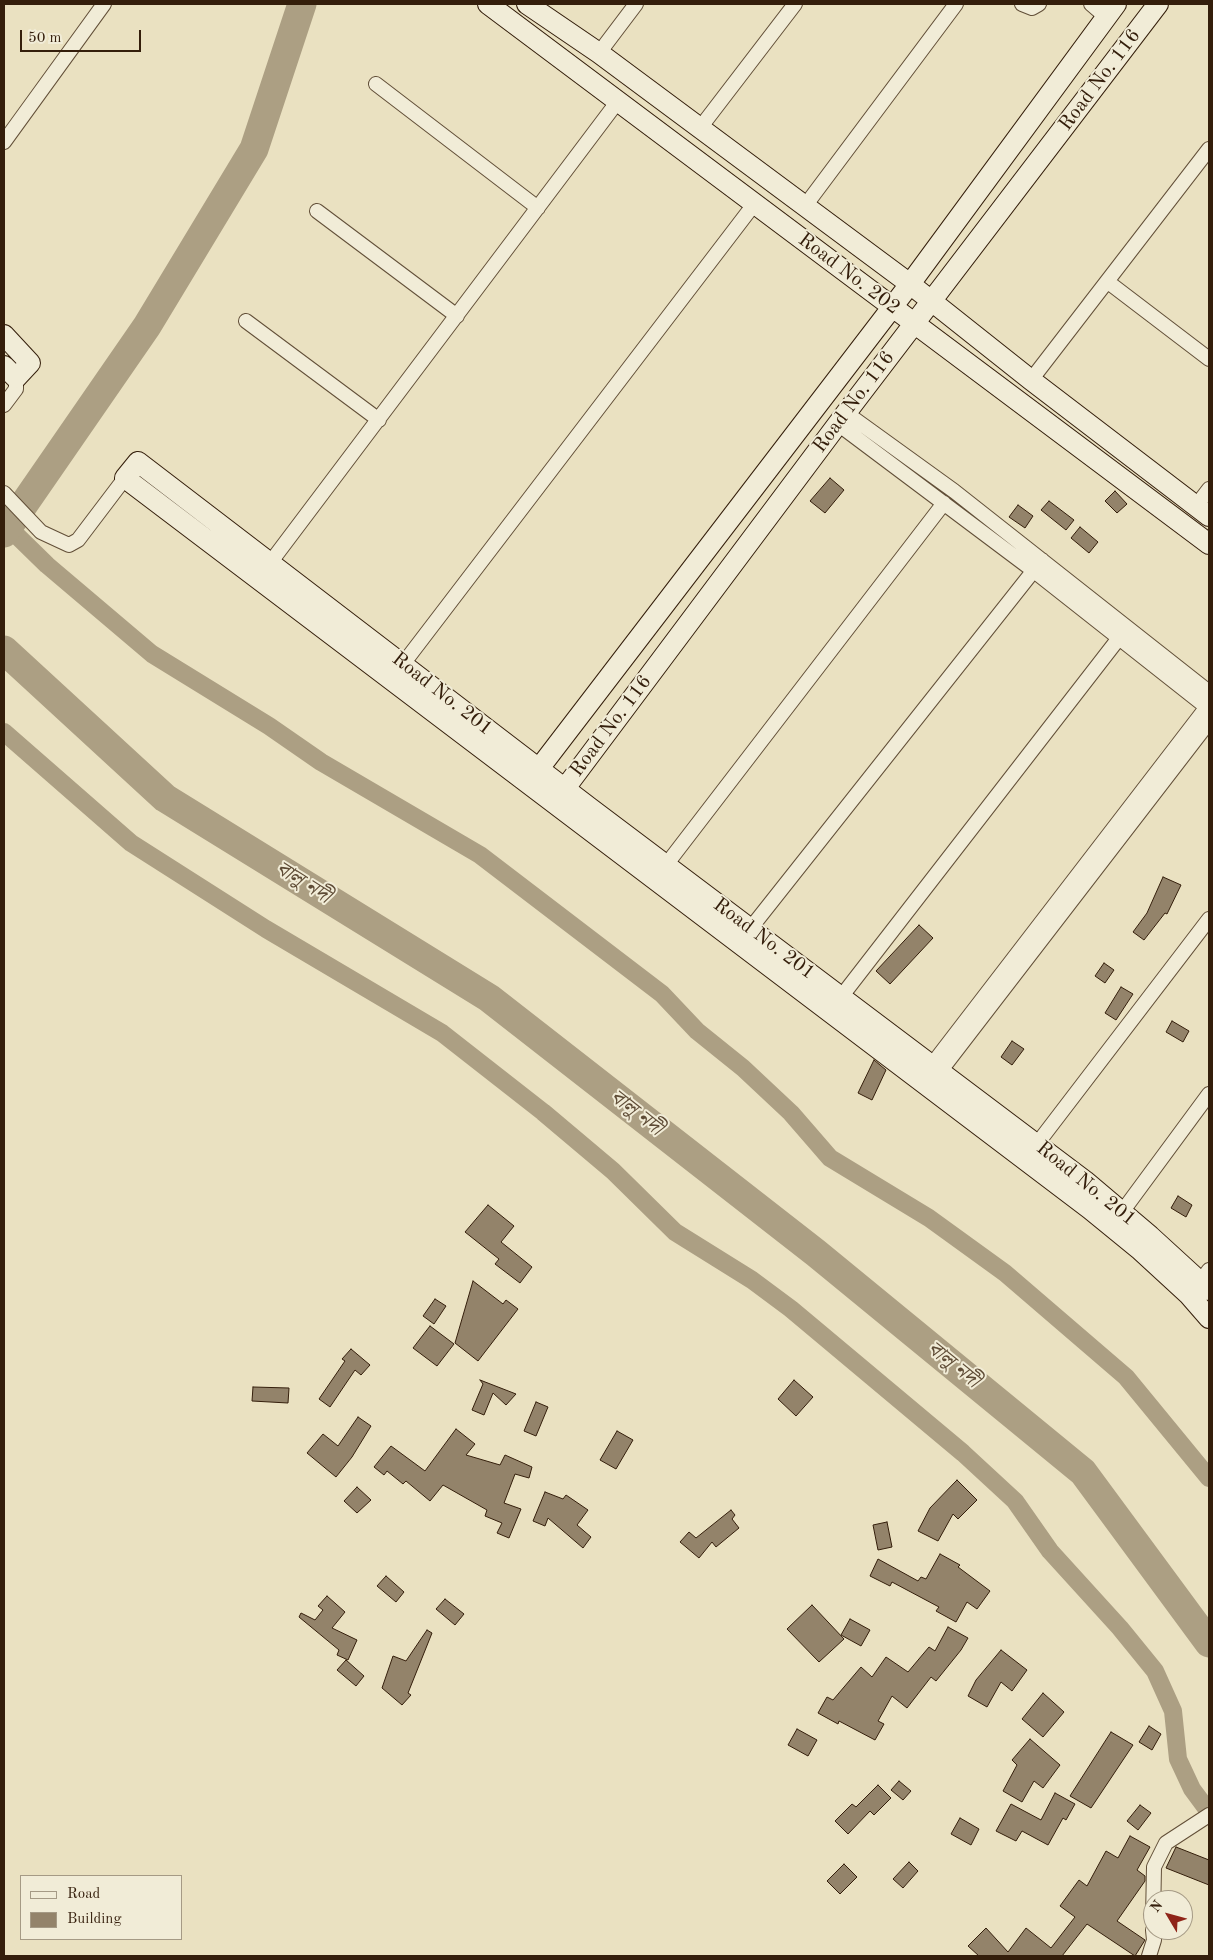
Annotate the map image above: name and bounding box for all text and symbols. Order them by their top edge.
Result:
scale bar [22,20,144,52]
street label: Road No. 116 [1054,24,1146,136]
text: 50 m [28,31,62,46]
street label: Road No. 202 [793,228,905,320]
street label: Road No. 116 [808,346,900,458]
street label: Road No. 201 [387,647,497,741]
street label: Road No. 116 [565,670,657,782]
water label: বালু নদী [271,856,335,910]
street label: Road No. 201 [708,893,820,985]
water label: বালু নদী [605,1085,667,1141]
street label: Road No. 201 [1031,1136,1141,1232]
water label: বালু নদী [922,1336,984,1394]
legend [20,1875,182,1940]
text: Road [67,1887,100,1902]
north arrow [1143,1890,1193,1940]
text: N [1148,1898,1166,1915]
text: Building [67,1912,122,1927]

